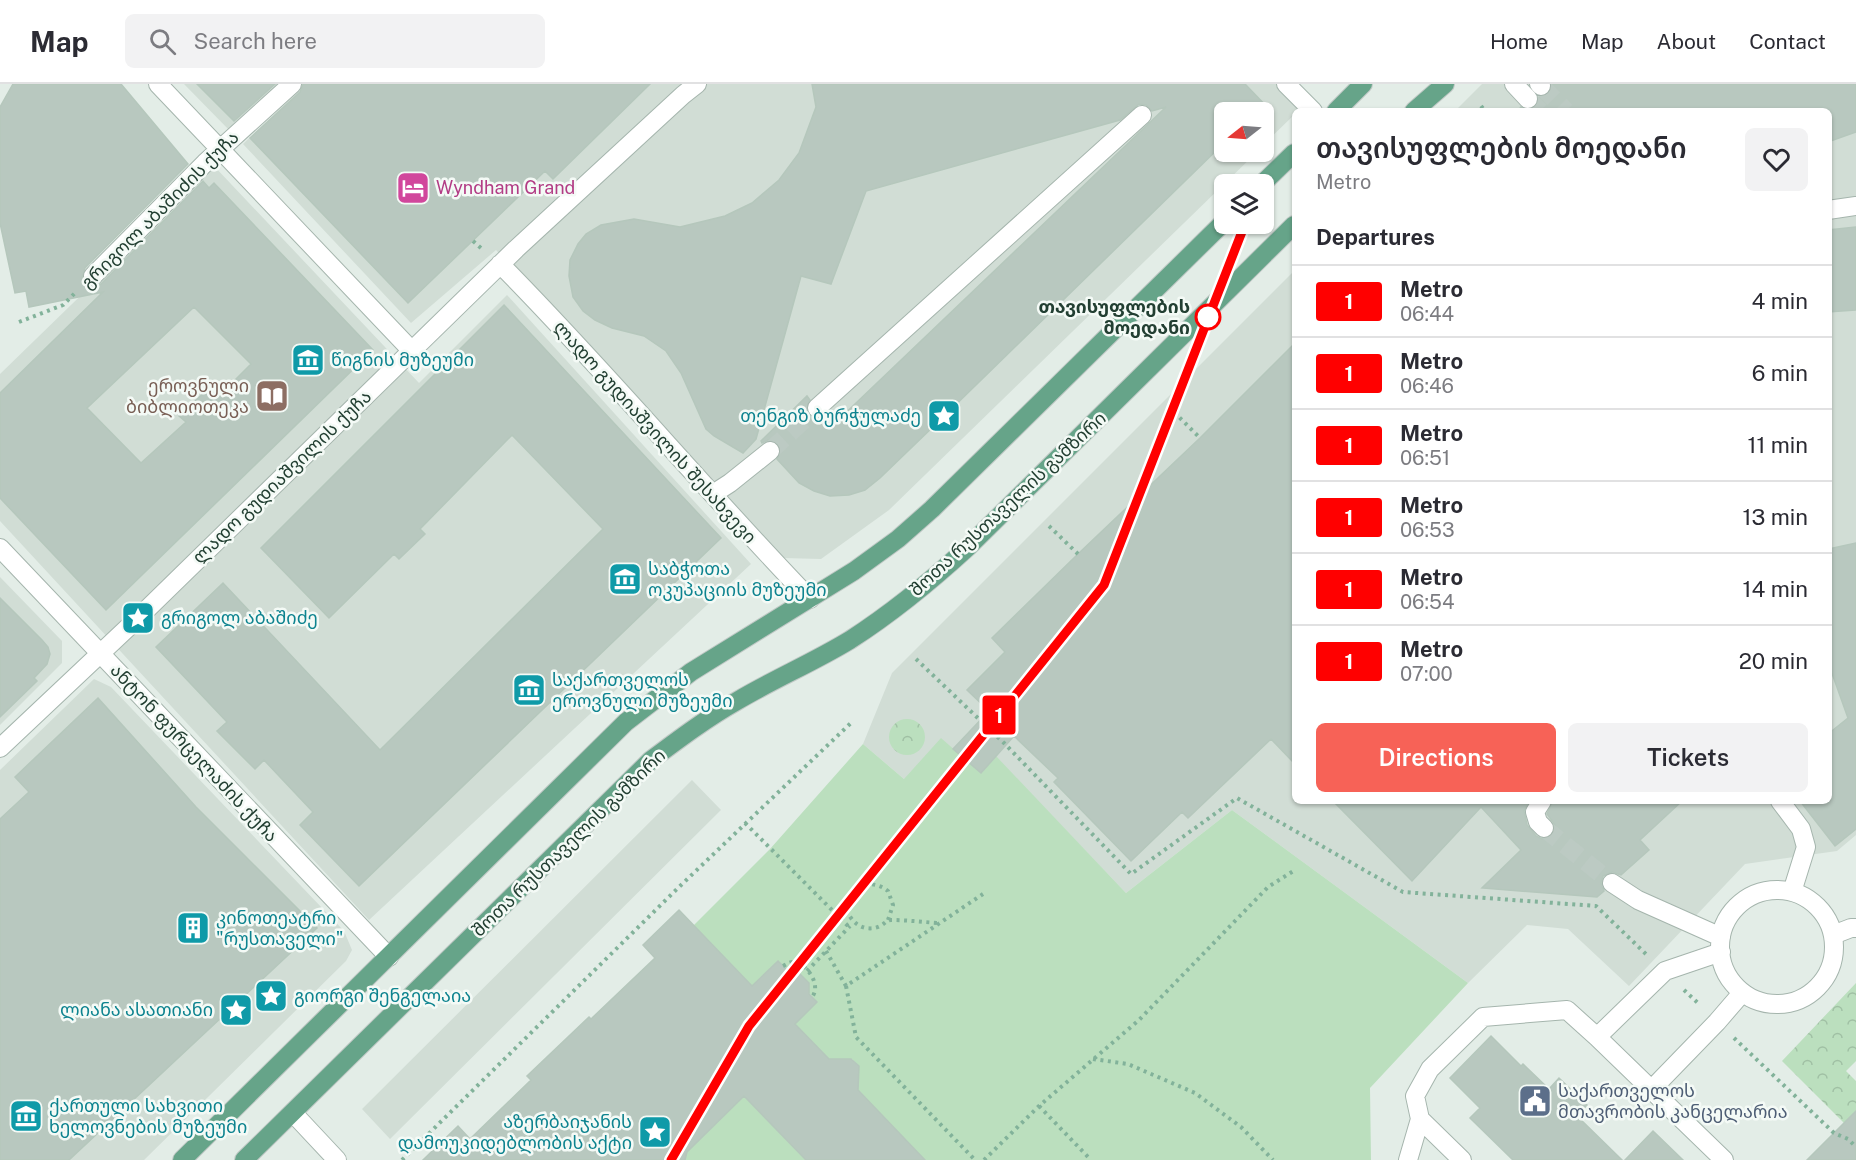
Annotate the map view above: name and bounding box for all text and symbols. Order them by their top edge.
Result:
search box [125,14,545,68]
text: Map [30,25,89,58]
icon: search [146,25,179,58]
text: Search here [194,28,317,54]
text: Home [1490,29,1548,54]
text: Map [1581,29,1624,54]
text: About [1657,29,1716,54]
text: Contact [1749,29,1826,54]
north arrow [1214,102,1274,162]
map controls [1214,102,1274,234]
street label: გრიგოლ აბაშიძის ქუჩა [76,126,244,294]
button: heart [1745,128,1808,191]
text: თავისუფლების მოედანი [1316,131,1687,164]
hotel icon: Wyndham Grand [395,170,431,206]
text: Metro [1316,170,1371,194]
button: layers [1214,174,1274,234]
place label: Wyndham Grand [436,177,575,198]
text: Departures [1316,224,1435,250]
text: Metro [1400,276,1463,302]
text: 4 min [1752,288,1808,314]
text: 1 [1345,289,1354,314]
place label: თავისუფლების მოედანი [1039,296,1190,339]
text: 06:44 [1400,302,1454,326]
marker: თავისუფლების მოედანი [1195,304,1221,330]
street label: ლადო გუდიაშვილის შესახვევი [549,316,761,548]
museum icon: წიგნის მუზეუმი [290,342,326,378]
text: Metro [1400,348,1463,374]
place label: წიგნის მუზეუმი [331,349,474,371]
text: 6 min [1752,360,1808,386]
text: 1 [1345,361,1354,386]
text: 06:46 [1400,374,1454,398]
place label: ეროვნული ბიბლიოთეკა [126,375,249,418]
library icon: ეროვნული ბიბლიოთეკა [254,378,290,414]
street label: ლადო გუდიაშვილის ქუჩა [188,386,376,568]
place icon: თენგიზ ბურჭულაძე [926,398,962,434]
place label: თენგიზ ბურჭულაძე [740,405,921,427]
street label: შოთა რუსთაველის გამზირი [905,407,1111,601]
text: Metro [1400,420,1463,446]
text: 11 min [1747,432,1808,458]
text: 1 [1345,433,1354,458]
text: 06:51 [1400,446,1450,470]
text: Metro [1400,492,1463,518]
text: 13 min [1743,504,1808,530]
text: 1 [1345,505,1354,530]
text: 06:53 [1400,518,1454,542]
place label: საბჭოთა ოკუპაციის მუზეუმი [648,558,827,601]
museum icon: საბჭოთა ოკუპაციის მუზეუმი [607,561,643,597]
text: Metro [1400,564,1463,590]
text: 14 min [1743,576,1808,602]
text: 1 [1345,577,1354,602]
text: 06:54 [1400,590,1454,614]
place icon: გრიგოლ აბაშიძე [120,600,156,636]
place label: გრიგოლ აბაშიძე [161,607,318,629]
text: Metro [1400,636,1463,662]
text: 20 min [1739,648,1808,674]
text: 1 [1345,649,1354,674]
street label: ანტონ ფურცელაძის ქუჩა [106,659,282,847]
text: 07:00 [1400,662,1453,686]
place label: საქართველოს ეროვნული მუზეუმი [552,669,733,712]
museum icon: საქართველოს ეროვნული მუზეუმი [511,672,547,708]
line badge: 1 [980,696,1018,734]
text: 1 [995,703,1004,728]
button: Directions [1316,723,1556,792]
button: Tickets [1568,723,1808,792]
street label: შოთა რუსთაველის გამზირი [468,745,670,941]
place label: კინოთეატრი "რუსთაველი" [216,907,344,950]
building icon: კინოთეატრი "რუსთაველი" [175,910,211,946]
place icon: გიორგი შენგელაია [253,978,289,1014]
place label: გიორგი შენგელაია [294,985,471,1007]
place icon: ლიანა ასათიანი [218,992,254,1028]
place label: ლიანა ასათიანი [60,999,213,1021]
place label: საქართველოს მთავრობის კანცელარია [1558,1080,1788,1123]
public building icon: საქართველოს მთავრობის კანცელარია [1517,1083,1553,1119]
place label: ქართული სახვითი ხელოვნების მუზეუმი [49,1095,247,1138]
museum icon: ქართული სახვითი ხელოვნების მუზეუმი [8,1098,44,1134]
place label: აზერბაიჯანის დამოუკიდებლობის აქტი [398,1111,632,1154]
place icon: აზერბაიჯანის დამოუკიდებლობის აქტი [637,1114,673,1150]

